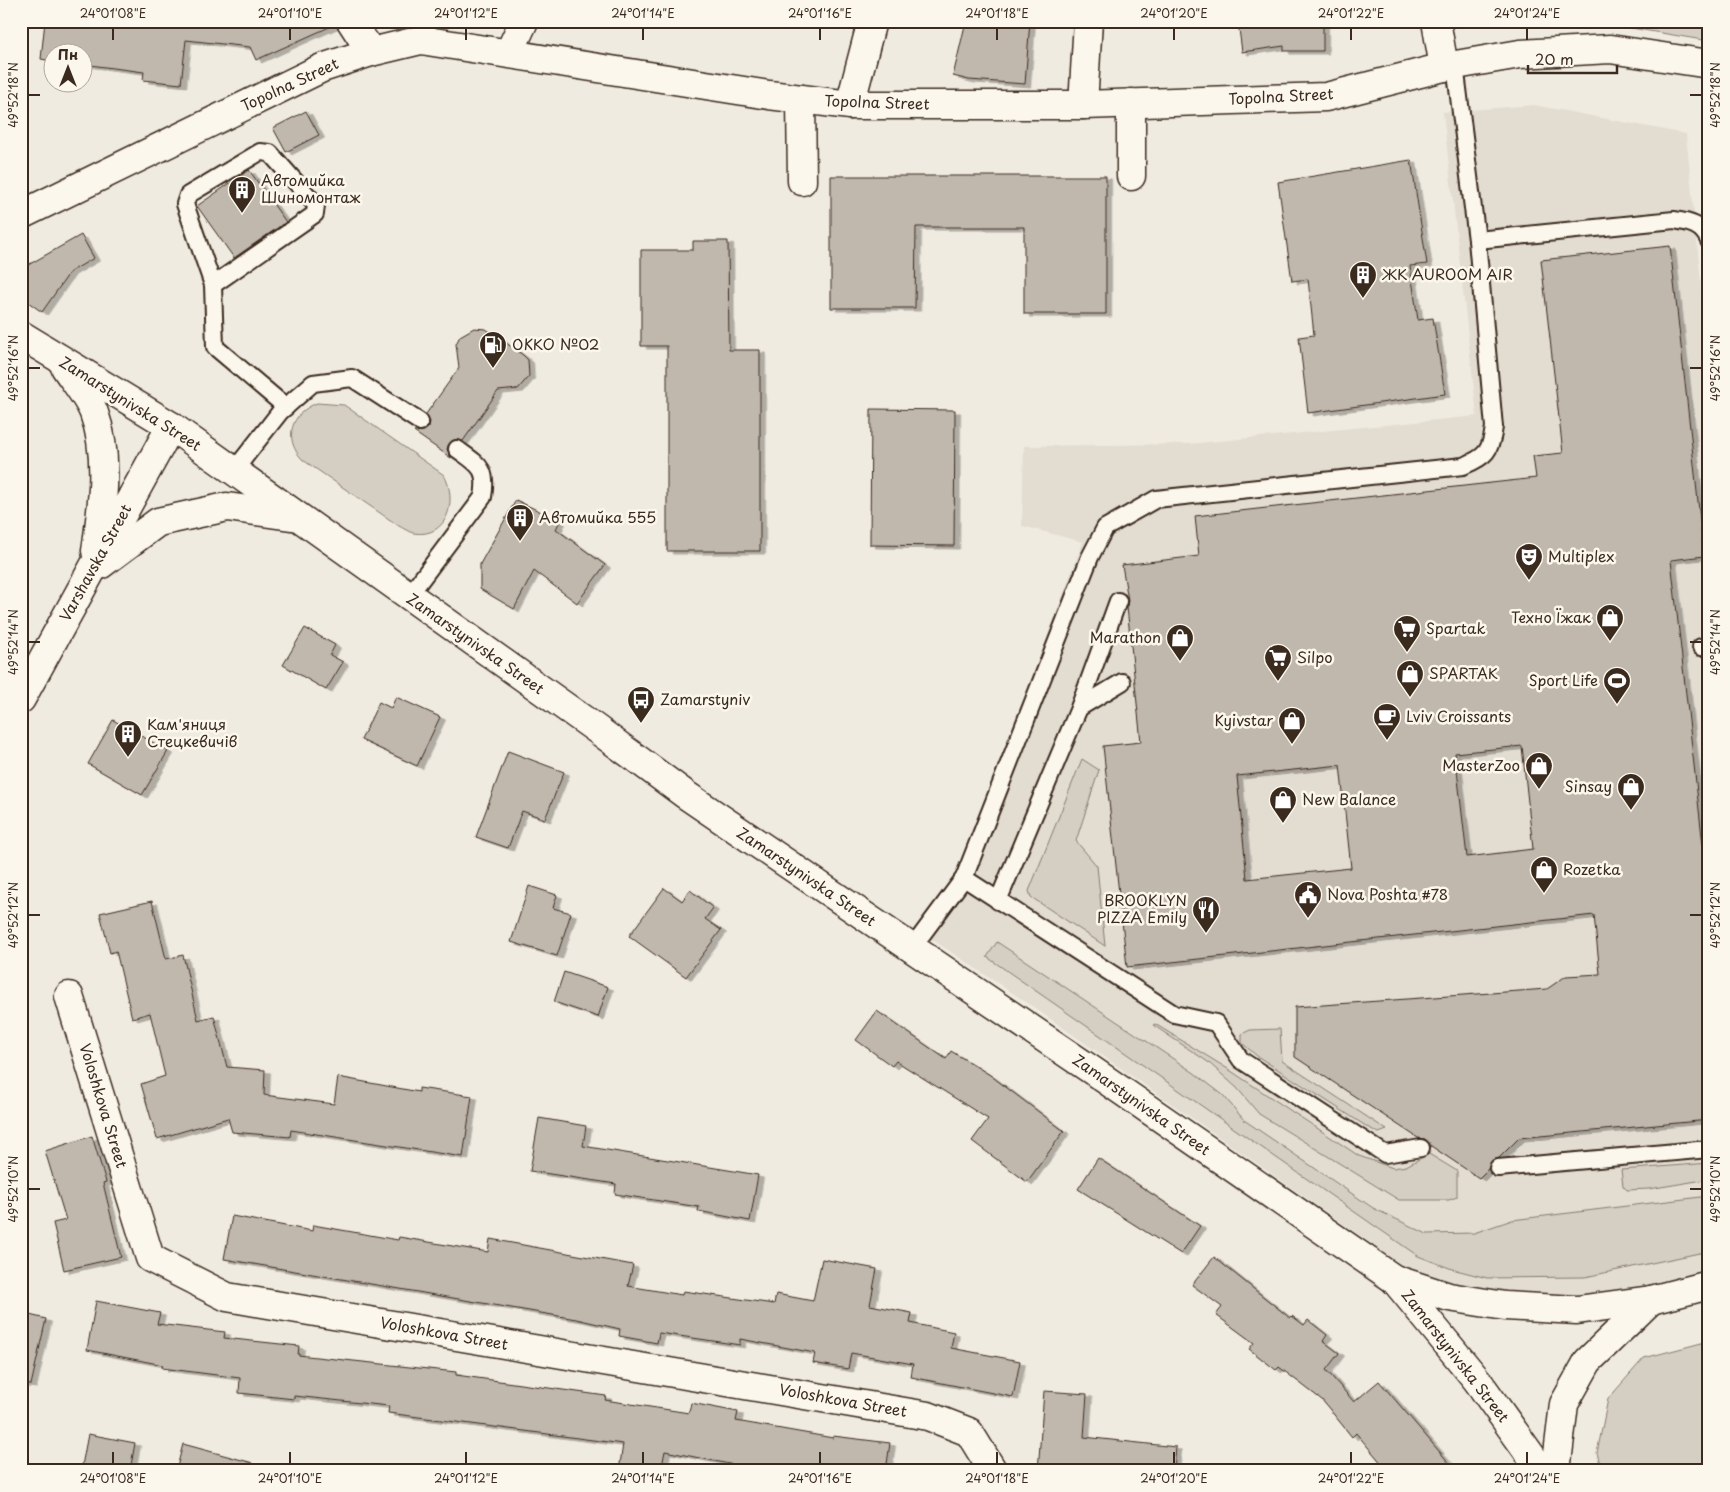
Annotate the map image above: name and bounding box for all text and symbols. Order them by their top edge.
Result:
text: 24°01'08"E [80,4,146,22]
text: 24°01'10"E [258,4,322,22]
text: 24°01'12"E [434,4,498,22]
text: 24°01'14"E [611,4,675,22]
text: 24°01'16"E [788,4,852,22]
text: 24°01'18"E [965,4,1029,22]
text: 24°01'20"E [1140,4,1208,22]
text: 24°01'22"E [1318,4,1384,22]
text: 24°01'24"E [1494,4,1560,22]
north arrow [42,42,92,92]
scale bar [1528,42,1616,74]
text: Пн [58,44,78,65]
text: 20 m [1535,47,1574,70]
street label: Topolna Street [237,51,342,116]
text: 49°52'18"N [4,62,22,128]
text: 49°52'18"N [1706,62,1724,128]
street label: Topolna Street [1228,81,1334,110]
street label: Topolna Street [824,88,930,115]
place label: Автомийка Шиномонтаж [261,168,360,208]
building icon: Автомийка Шиномонтаж [227,175,257,214]
building icon: ЖК AUROOM AIR [1348,260,1378,299]
place label: ЖК AUROOM AIR [1381,262,1513,285]
fuel station icon: ОККО №02 [478,330,508,369]
place label: ОККО №02 [512,332,599,355]
text: 49°52'16"N [4,335,22,401]
text: 49°52'16"N [1706,335,1724,401]
street label: Zamarstynivska Street [55,350,206,456]
street label: Varshavska Street [53,500,136,625]
building icon: Автомийка 555 [505,503,535,542]
place label: Автомийка 555 [539,505,656,528]
theatre icon: Multiplex [1514,542,1544,581]
place label: Multiplex [1548,544,1614,567]
street label: Zamarstynivska Street [402,587,550,699]
shop icon: Техно Їжак [1595,603,1625,642]
place label: Техно Їжак [1511,605,1591,628]
text: 49°52'14"N [4,609,22,675]
text: 49°52'14"N [1706,609,1724,675]
supermarket icon: Spartak [1392,614,1422,653]
place label: Spartak [1426,616,1486,639]
shop icon: Marathon [1165,623,1195,662]
place label: Marathon [1090,625,1161,648]
supermarket icon: Silpo [1263,643,1293,682]
place label: Silpo [1297,645,1333,668]
shop icon: SPARTAK [1395,659,1425,698]
place label: SPARTAK [1429,661,1498,684]
sports icon: Sport Life [1602,666,1632,705]
place label: Sport Life [1529,668,1598,691]
bus stop icon: Zamarstyniv [626,685,656,724]
place label: Zamarstyniv [660,687,750,710]
cafe icon: Lviv Croissants [1372,702,1402,741]
place label: Lviv Croissants [1406,704,1511,727]
shop icon: Kyivstar [1277,706,1307,745]
place label: Kyivstar [1214,708,1273,731]
place label: Кам'яниця Стецкевичів [147,712,238,752]
building icon: Кам'яниця Стецкевичів [113,719,143,758]
shop icon: MasterZoo [1524,751,1554,790]
place label: MasterZoo [1442,753,1520,776]
shop icon: Sinsay [1616,772,1646,811]
place label: Sinsay [1565,774,1612,797]
shop icon: New Balance [1268,785,1298,824]
place label: New Balance [1302,787,1396,810]
street label: Zamarstynivska Street [733,821,881,931]
shop icon: Rozetka [1529,855,1559,894]
place label: Rozetka [1563,857,1621,880]
public building icon: Nova Poshta #78 [1293,880,1323,919]
text: 49°52'12"N [4,882,22,948]
place label: Nova Poshta #78 [1327,882,1448,905]
text: 49°52'12"N [1706,882,1724,948]
place label: BROOKLYN PIZZA Emily [1097,888,1187,928]
restaurant icon: BROOKLYN PIZZA Emily [1191,895,1221,934]
street label: Voloshkova Street [75,1040,134,1171]
street label: Zamarstynivska Street [1068,1048,1216,1160]
text: 49°52'10"N [4,1156,22,1222]
text: 49°52'10"N [1706,1156,1724,1222]
street label: Zamarstynivska Street [1397,1284,1516,1427]
street label: Voloshkova Street [379,1310,510,1355]
street label: Voloshkova Street [778,1377,909,1422]
text: 24°01'08"E [80,1469,146,1487]
text: 24°01'10"E [258,1469,322,1487]
text: 24°01'12"E [434,1469,498,1487]
text: 24°01'14"E [611,1469,675,1487]
text: 24°01'16"E [788,1469,852,1487]
text: 24°01'18"E [965,1469,1029,1487]
text: 24°01'20"E [1140,1469,1208,1487]
text: 24°01'22"E [1318,1469,1384,1487]
text: 24°01'24"E [1494,1469,1560,1487]

